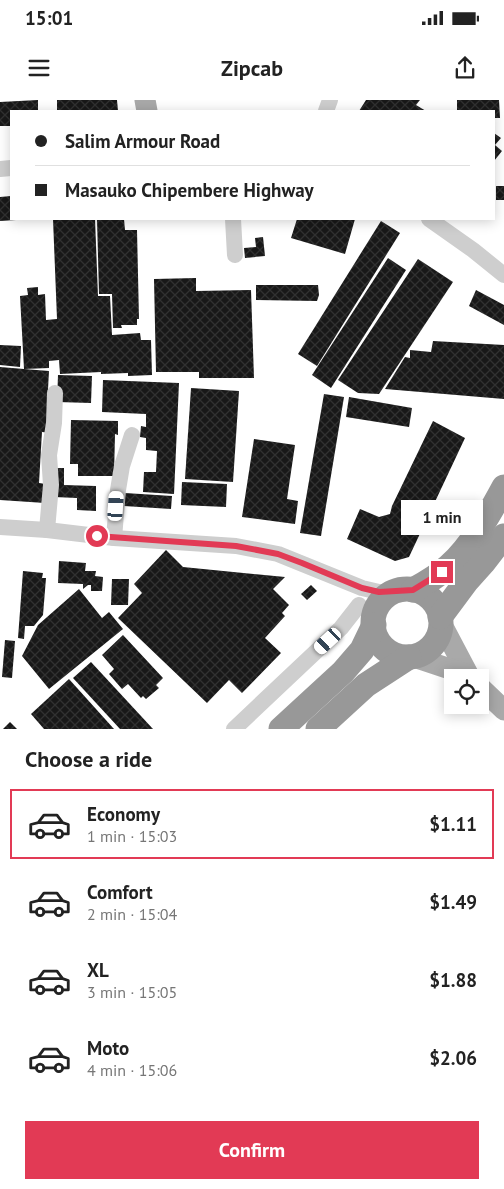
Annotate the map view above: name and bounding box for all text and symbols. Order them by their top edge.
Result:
text: 15:01 [25,6,73,30]
icon: menu [25,54,53,82]
text: Zipcab [221,54,283,82]
icon: share [451,54,479,82]
text: Salim Armour Road [65,129,220,153]
text: Masauko Chipembere Highway [65,178,314,202]
car [107,491,124,521]
callout: 1 min [401,500,483,534]
text: 1 min [422,507,462,527]
route start [86,525,108,547]
route end [431,561,453,583]
car [311,625,344,657]
map controls [444,669,489,714]
button: locate [444,669,489,714]
text: Choose a ride [25,745,152,773]
icon: car [27,802,72,847]
text: Economy [87,802,160,826]
text: $1.11 [429,812,477,836]
text: 1 min · 15:03 [87,826,177,846]
icon: car [27,880,72,925]
text: Comfort [87,880,153,904]
text: $1.49 [429,890,477,914]
text: 2 min · 15:04 [87,904,177,924]
icon: car [27,958,72,1003]
text: XL [87,958,109,982]
text: $1.88 [429,968,477,992]
text: 3 min · 15:05 [87,982,177,1002]
icon: car [27,1036,72,1081]
text: Moto [87,1036,129,1060]
text: $2.06 [429,1046,477,1070]
text: 4 min · 15:06 [87,1060,177,1080]
button: Confirm [25,1121,479,1179]

